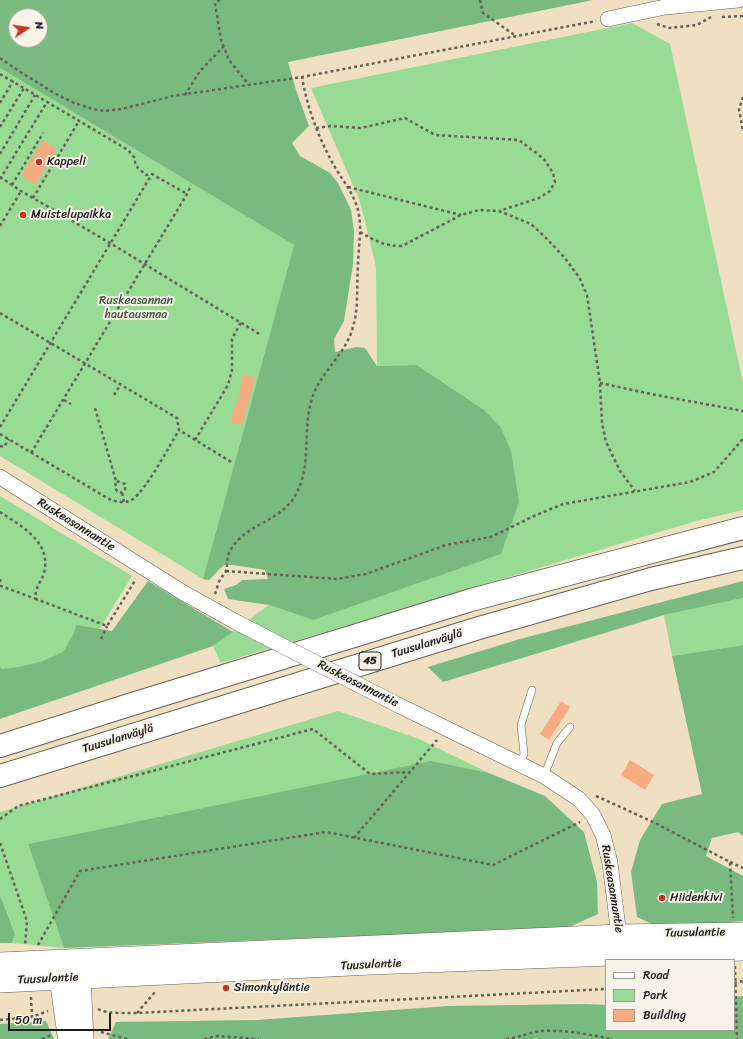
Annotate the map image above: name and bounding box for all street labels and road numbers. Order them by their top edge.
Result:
street label: Ruskeasannantie [34,495,118,555]
street label: Tuusulanväylä [390,626,464,662]
road number: 45 [359,652,381,670]
street label: Ruskeasannantie [315,657,401,711]
street label: Tuusulanväylä [81,721,155,757]
street label: Ruskeasannantie [598,844,626,934]
street label: Tuusulantie [665,925,725,941]
street label: Tuusulantie [340,956,402,974]
street label: Tuusulantie [17,970,79,988]

